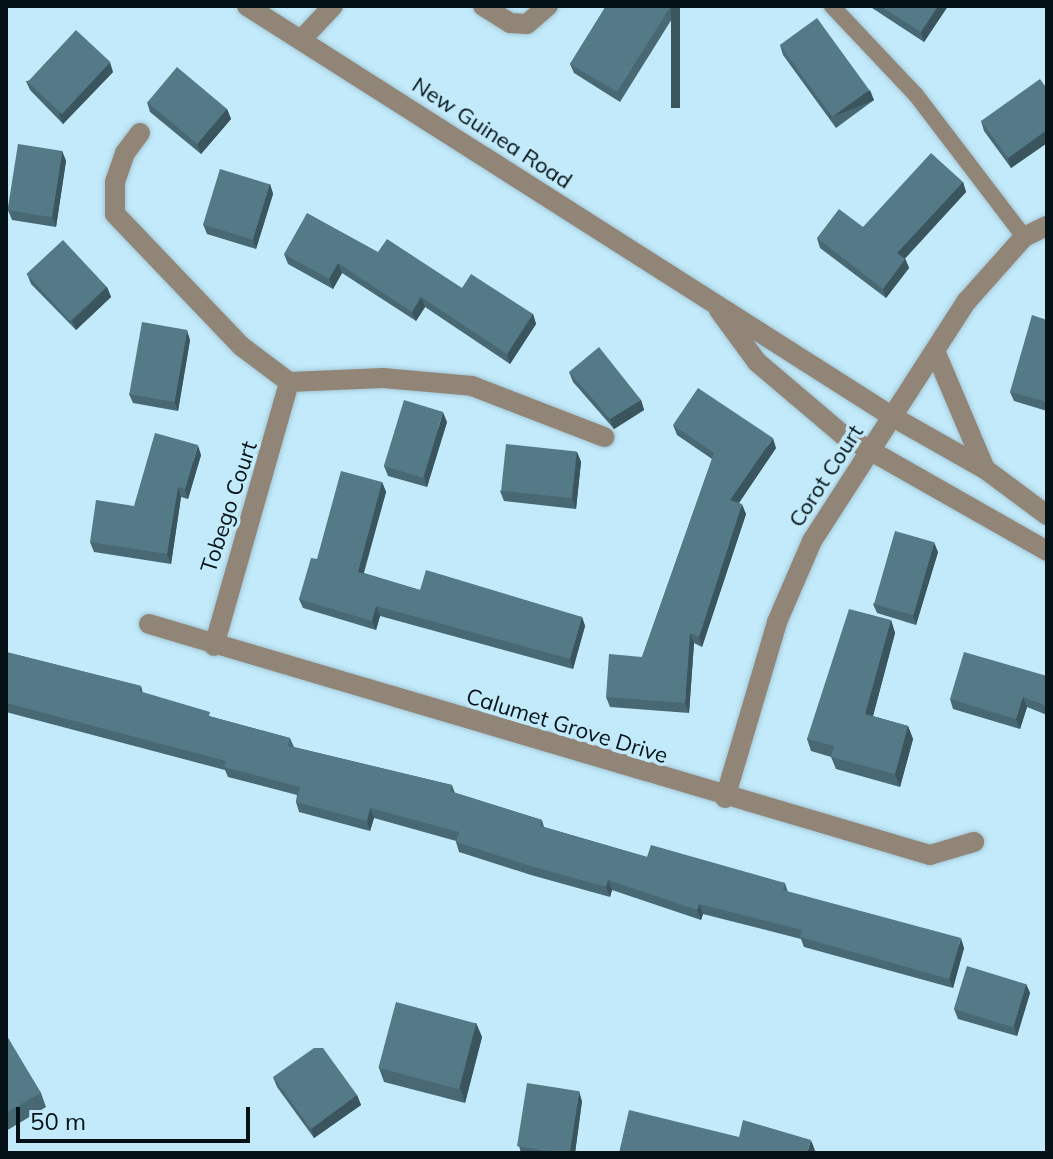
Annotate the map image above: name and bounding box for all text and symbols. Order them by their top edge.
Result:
street label: New Guinea Road [407,72,577,194]
street label: Corot Court [783,420,869,532]
street label: Tobego Court [195,438,263,576]
street label: Calumet Grove Drive [463,683,671,769]
scale bar [20,1091,254,1141]
text: 50 m [30,1106,86,1136]

